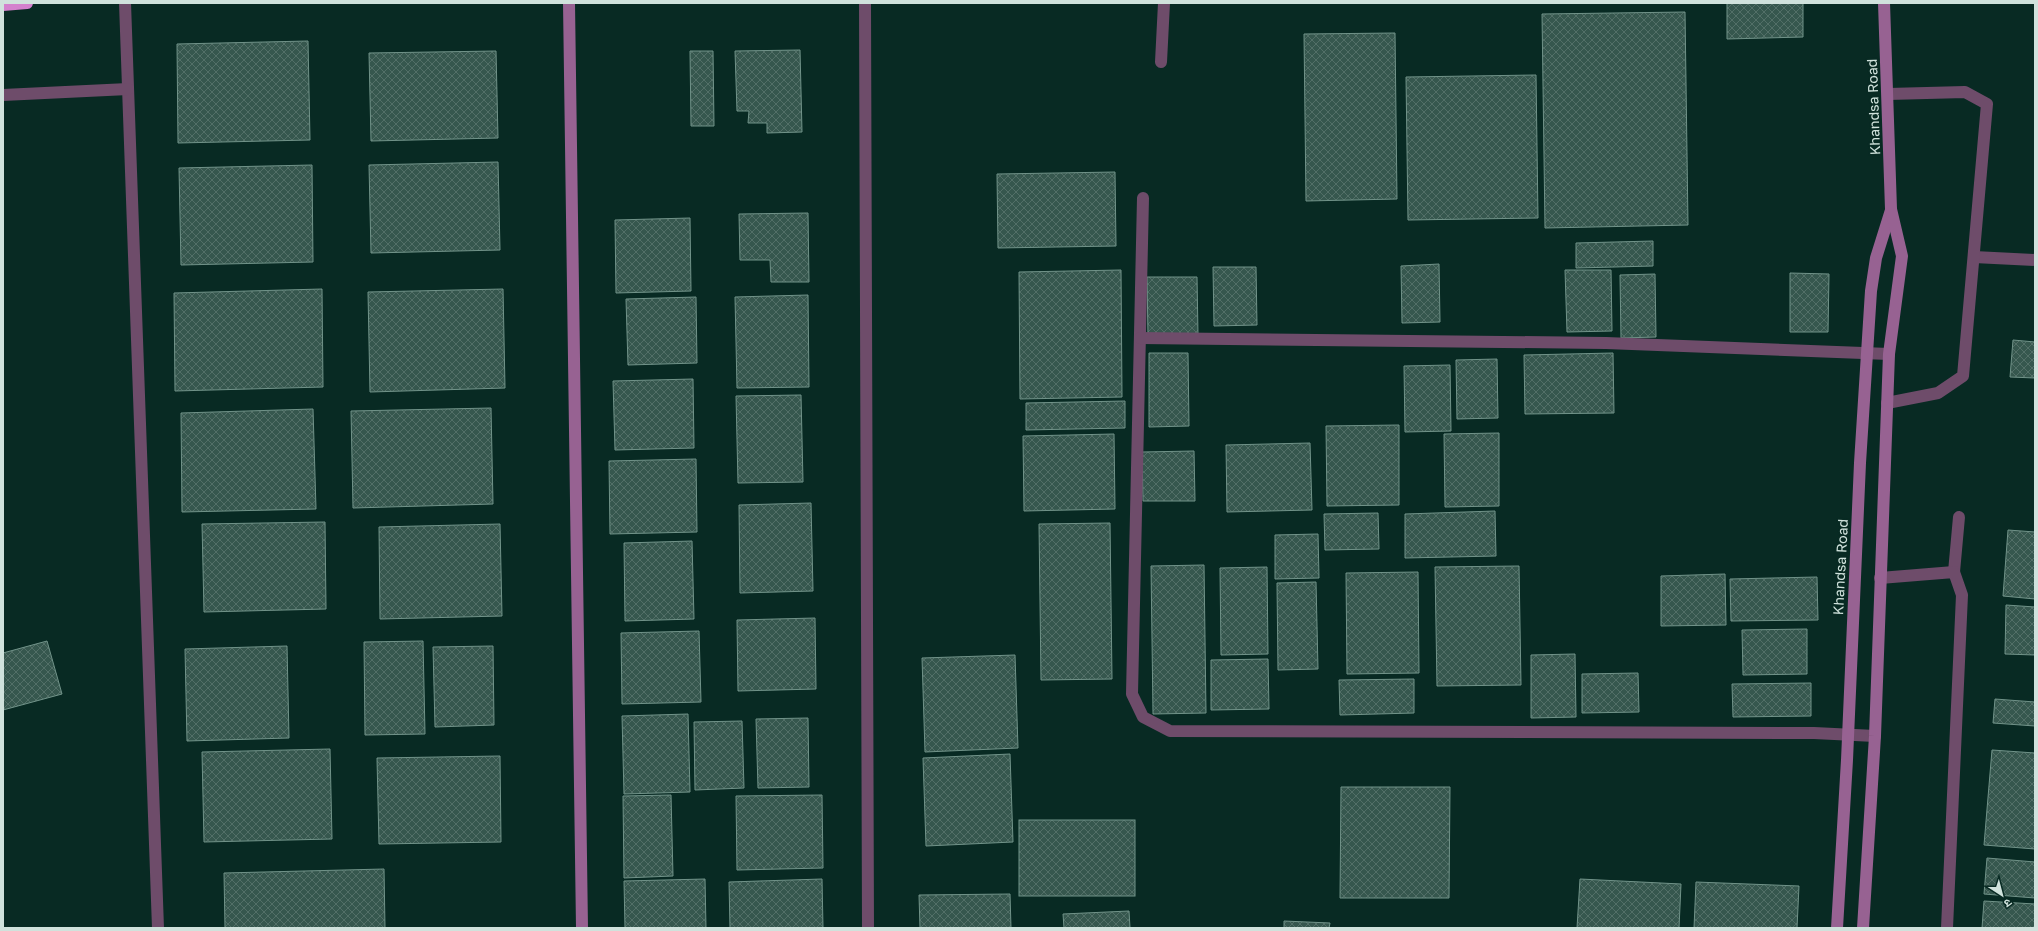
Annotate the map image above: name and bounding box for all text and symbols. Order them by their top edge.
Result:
street label: Khandsa Road [1863,58,1883,156]
street label: Khandsa Road [1829,518,1851,616]
north arrow [1982,875,2022,915]
text: उ [2001,896,2015,911]

